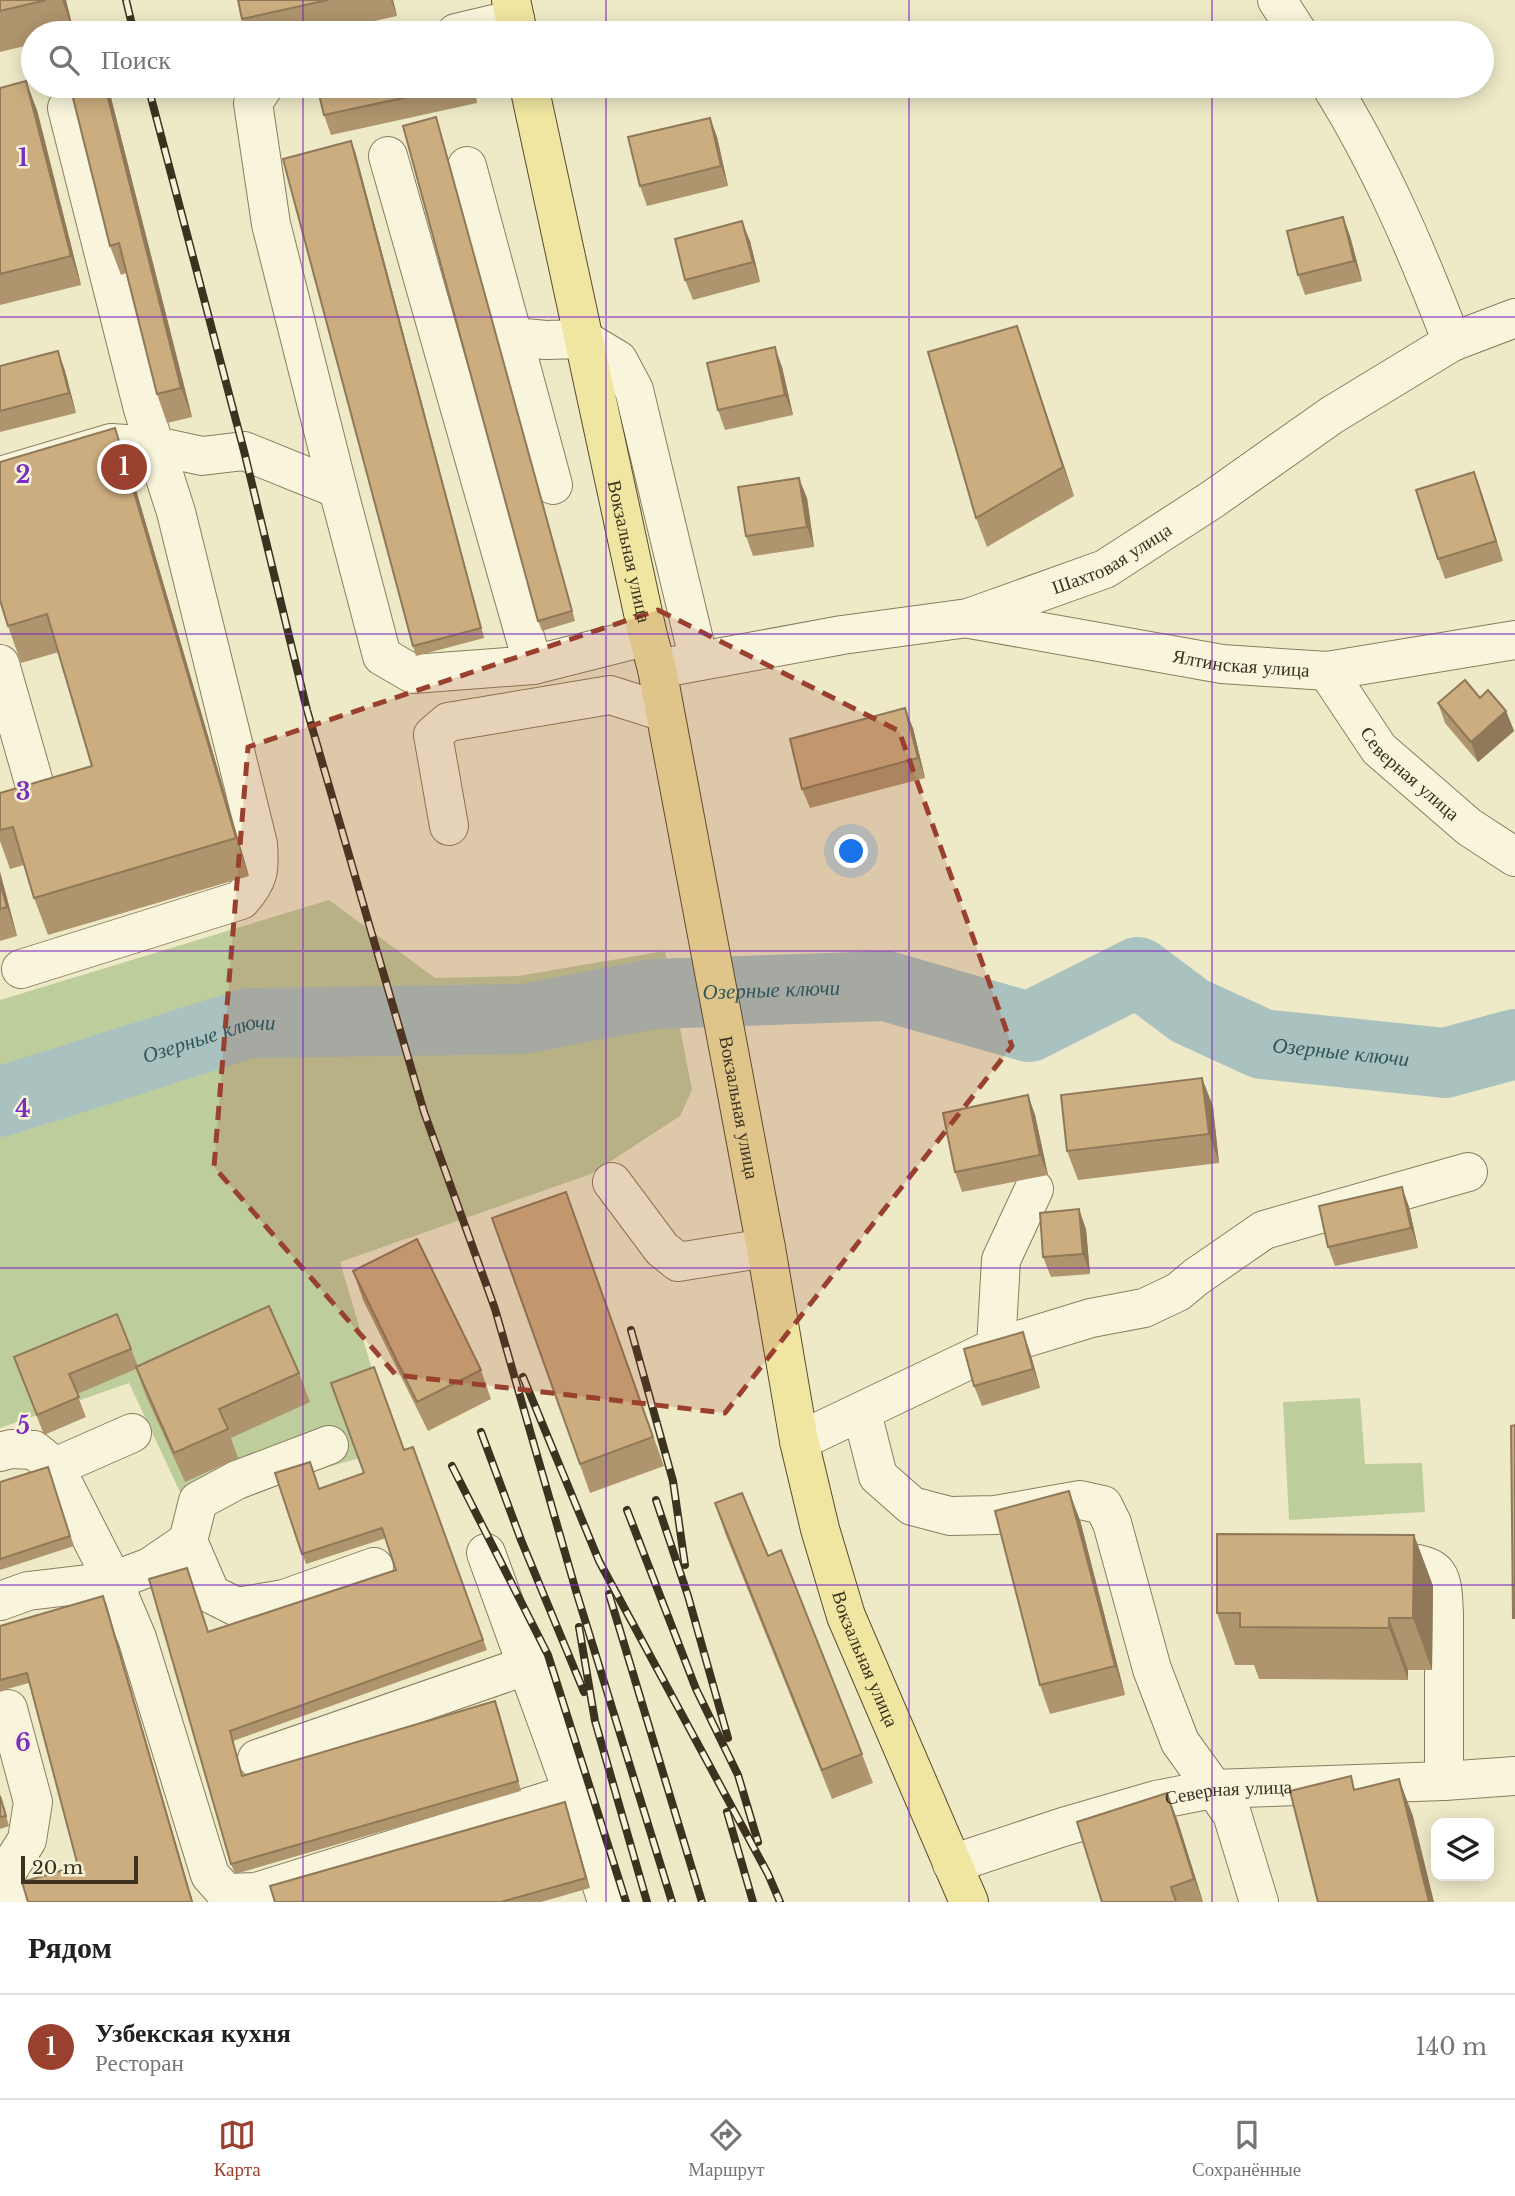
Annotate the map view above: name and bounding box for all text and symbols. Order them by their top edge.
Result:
search box [21,21,1494,98]
icon: search [45,41,83,79]
text: Поиск [101,44,171,76]
text: 1 [18,144,28,172]
pin: 1 [101,441,147,493]
text: 2 [16,461,30,489]
street label: Вокзальная улица [603,478,656,625]
street label: Шахтовая улица [1048,517,1176,599]
street label: Ялтинская улица [1171,644,1311,681]
street label: Северная улица [1356,722,1465,826]
text: 3 [16,778,30,806]
your location [834,834,868,868]
water label: Озерные ключи [702,975,840,1005]
water label: Озерные ключи [139,1009,276,1069]
water label: Озерные ключи [1271,1032,1410,1072]
street label: Вокзальная улица [715,1034,764,1181]
text: 4 [15,1095,31,1123]
text: 5 [16,1412,30,1440]
street label: Вокзальная улица [828,1588,904,1731]
text: 6 [15,1729,31,1757]
street label: Северная улица [1163,1775,1293,1810]
map controls [1431,1818,1494,1881]
button: layers [1431,1818,1494,1881]
scale bar [21,1853,138,1885]
text: 20 m [32,1856,83,1879]
text: Рядом [28,1929,112,1966]
text: Узбекская кухня [95,2017,291,2049]
text: 1 [46,2033,56,2061]
text: 140 m [1416,2033,1487,2061]
text: Ресторан [95,2049,184,2077]
tab: Карта [214,2116,261,2181]
tab: Маршрут [688,2116,765,2181]
tab: Сохранённые [1192,2116,1301,2181]

